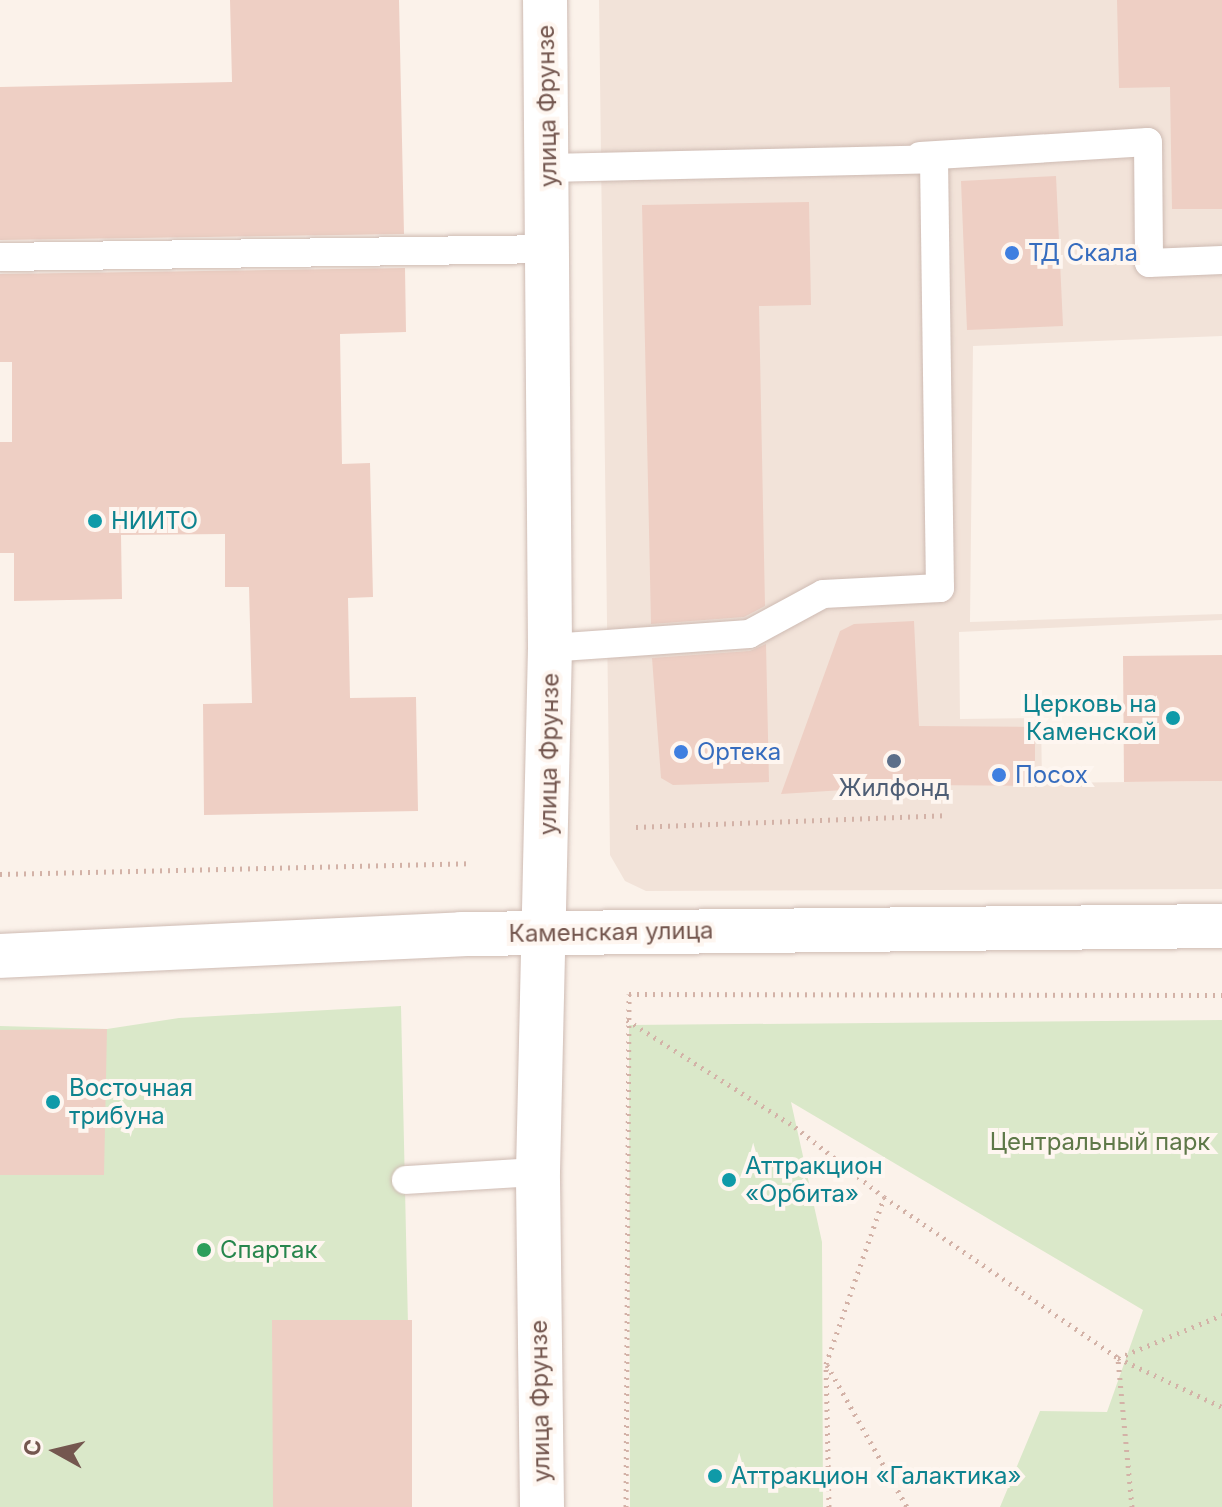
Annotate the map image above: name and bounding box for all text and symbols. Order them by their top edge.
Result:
street label: улица Фрунзе [531,24,563,188]
place label: ТД Скала [1028,239,1138,267]
marker: ТД Скала [1003,244,1021,262]
place label: НИИТО [111,507,198,535]
marker: НИИТО [86,512,104,530]
street label: улица Фрунзе [533,672,565,836]
place label: Церковь на Каменской [1023,690,1157,746]
marker: Церковь на Каменской [1164,709,1182,727]
place label: Ортека [697,738,781,766]
marker: Ортека [672,743,690,761]
marker: Жилфонд [885,752,903,770]
place label: Посох [1015,761,1088,789]
marker: Посох [990,766,1008,784]
place label: Жилфонд [838,774,950,802]
street label: Каменская улица [508,916,714,948]
place label: Восточная трибуна [69,1074,193,1130]
marker: Восточная трибуна [44,1093,62,1111]
park label: Центральный парк [990,1128,1210,1156]
place label: Аттракцион «Орбита» [745,1152,883,1208]
marker: Аттракцион «Орбита» [720,1171,738,1189]
place label: Спартак [220,1236,317,1264]
marker: Спартак [195,1241,213,1259]
street label: улица Фрунзе [524,1319,556,1483]
north arrow [16,1411,96,1491]
text: С [18,1438,46,1458]
place label: Аттракцион «Галактика» [731,1462,1022,1490]
marker: Аттракцион «Галактика» [706,1467,724,1485]

